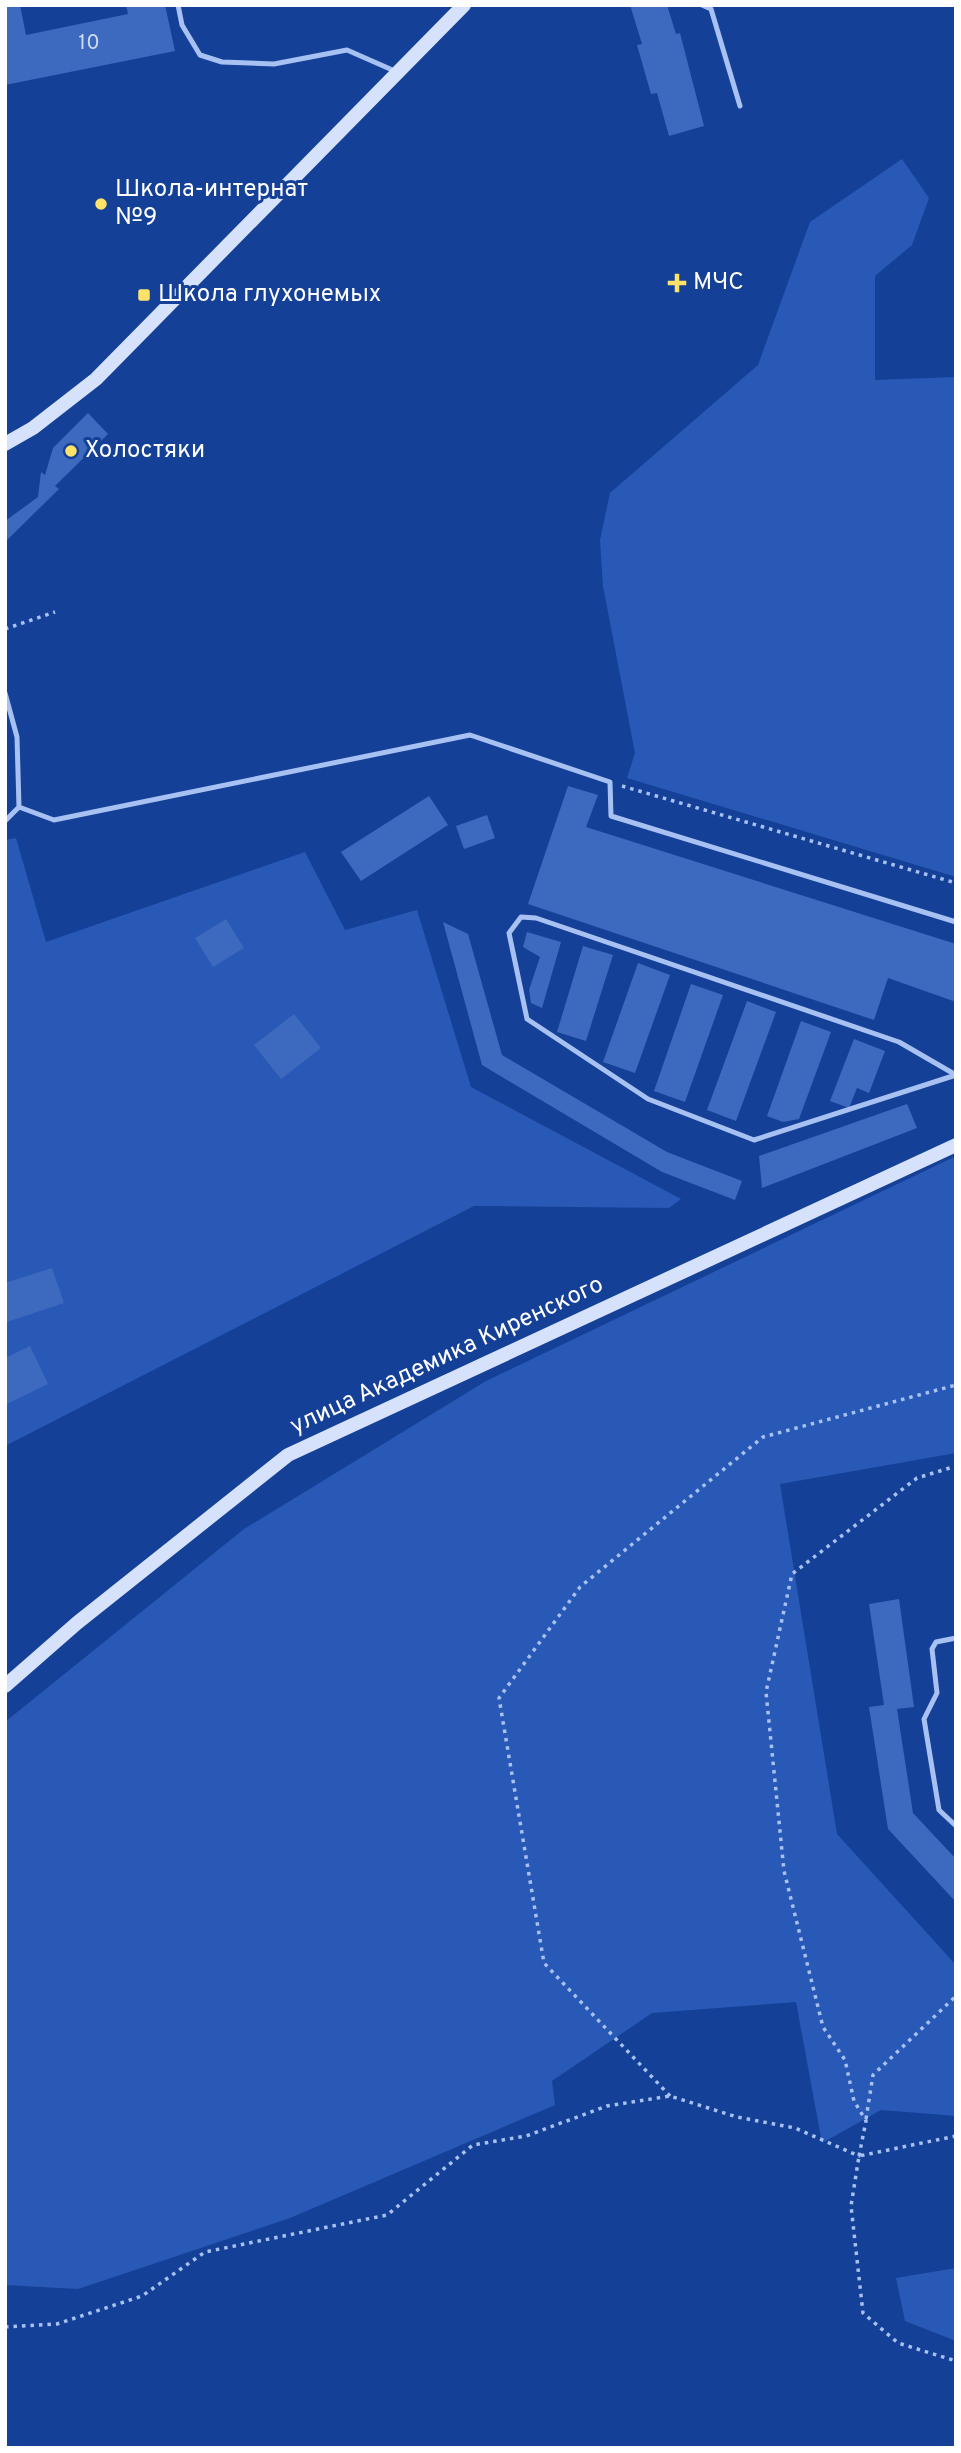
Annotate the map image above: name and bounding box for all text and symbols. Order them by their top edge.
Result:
house number: 10 [78,30,100,57]
place label: Школа-интернат №9 [115,175,308,233]
marker: Школа-интернат №9 [93,196,109,212]
place label: МЧС [693,268,744,298]
marker: МЧС [667,273,687,293]
place label: Школа глухонемых [158,280,381,310]
marker: Школа глухонемых [136,287,152,303]
place label: Холостяки [85,436,205,466]
marker: Холостяки [63,443,79,459]
street label: улица Академика Киренского [286,1270,608,1442]

